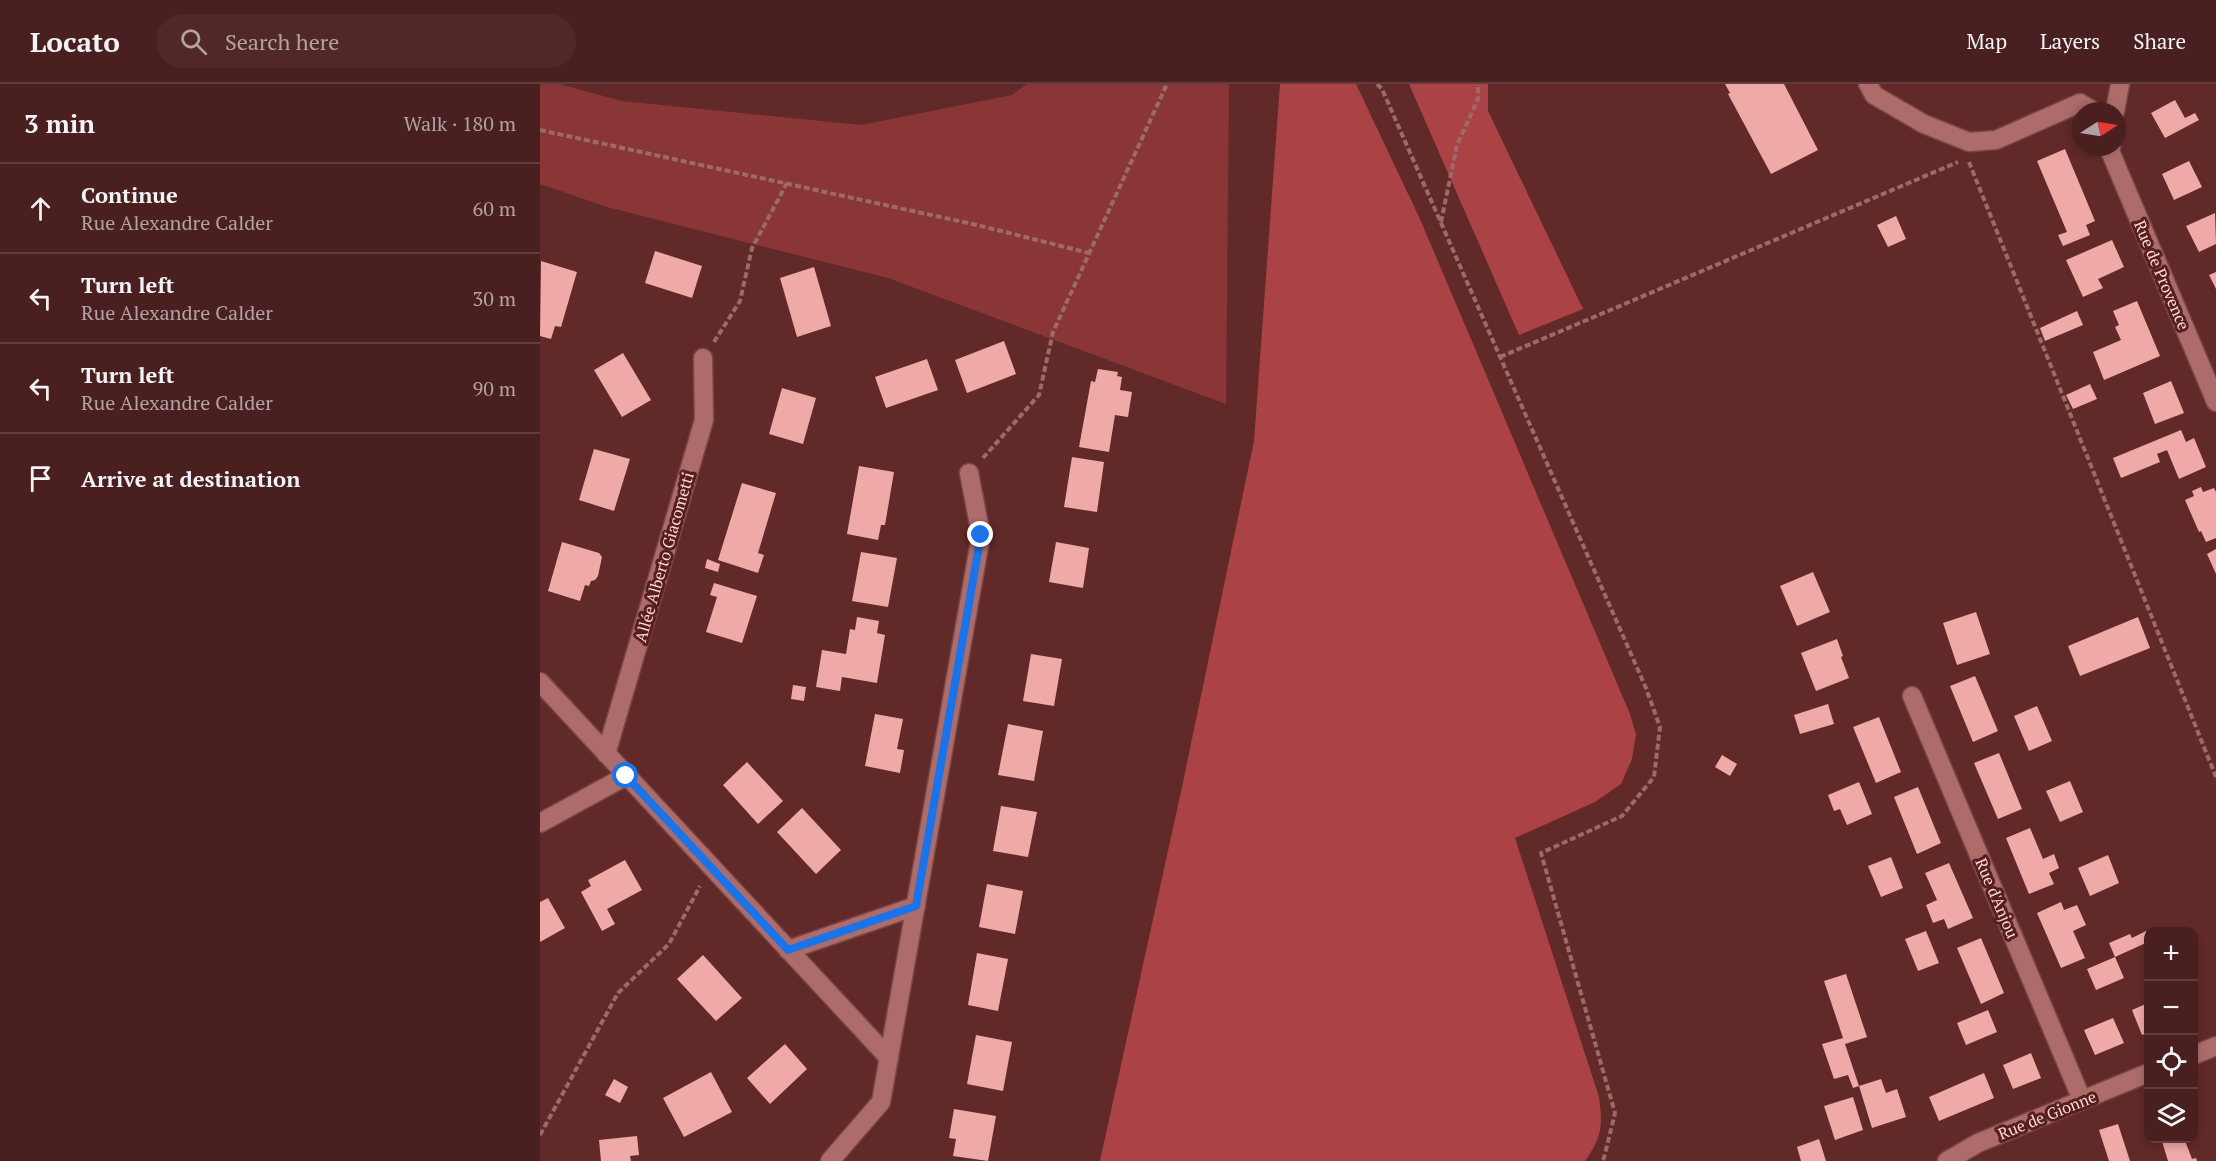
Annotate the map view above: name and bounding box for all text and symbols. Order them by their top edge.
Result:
search box [156,14,576,68]
text: Locato [30,23,120,60]
icon: search [177,25,210,58]
text: Search here [225,27,339,56]
text: Map [1966,27,2007,55]
text: Layers [2040,27,2100,55]
text: Share [2133,27,2186,55]
north arrow [2072,102,2126,156]
text: 3 min [24,106,95,140]
text: Walk · 180 m [404,110,516,137]
text: Continue [81,180,178,209]
icon: ahead [24,192,57,225]
text: 60 m [473,195,516,222]
text: Rue Alexandre Calder [81,209,273,236]
street label: Rue de Provence [2129,217,2195,333]
text: Turn left [81,270,174,299]
icon: left [24,282,57,315]
text: 30 m [473,285,516,312]
text: Rue Alexandre Calder [81,299,273,326]
text: Turn left [81,360,174,389]
icon: left [24,372,57,405]
text: 90 m [473,375,516,402]
text: Rue Alexandre Calder [81,389,273,416]
icon: arrive [24,462,57,495]
text: Arrive at destination [81,464,300,493]
street label: Allée Alberto Giacometti [629,469,699,645]
route end [967,521,993,547]
route start [612,762,638,788]
street label: Rue d'Anjou [1970,855,2024,941]
map controls [2144,927,2198,1143]
button: + [2144,927,2198,981]
button: − [2144,981,2198,1035]
button: locate [2144,1035,2198,1089]
street label: Rue de Gionne [1995,1085,2099,1145]
button: layers [2144,1089,2198,1143]

